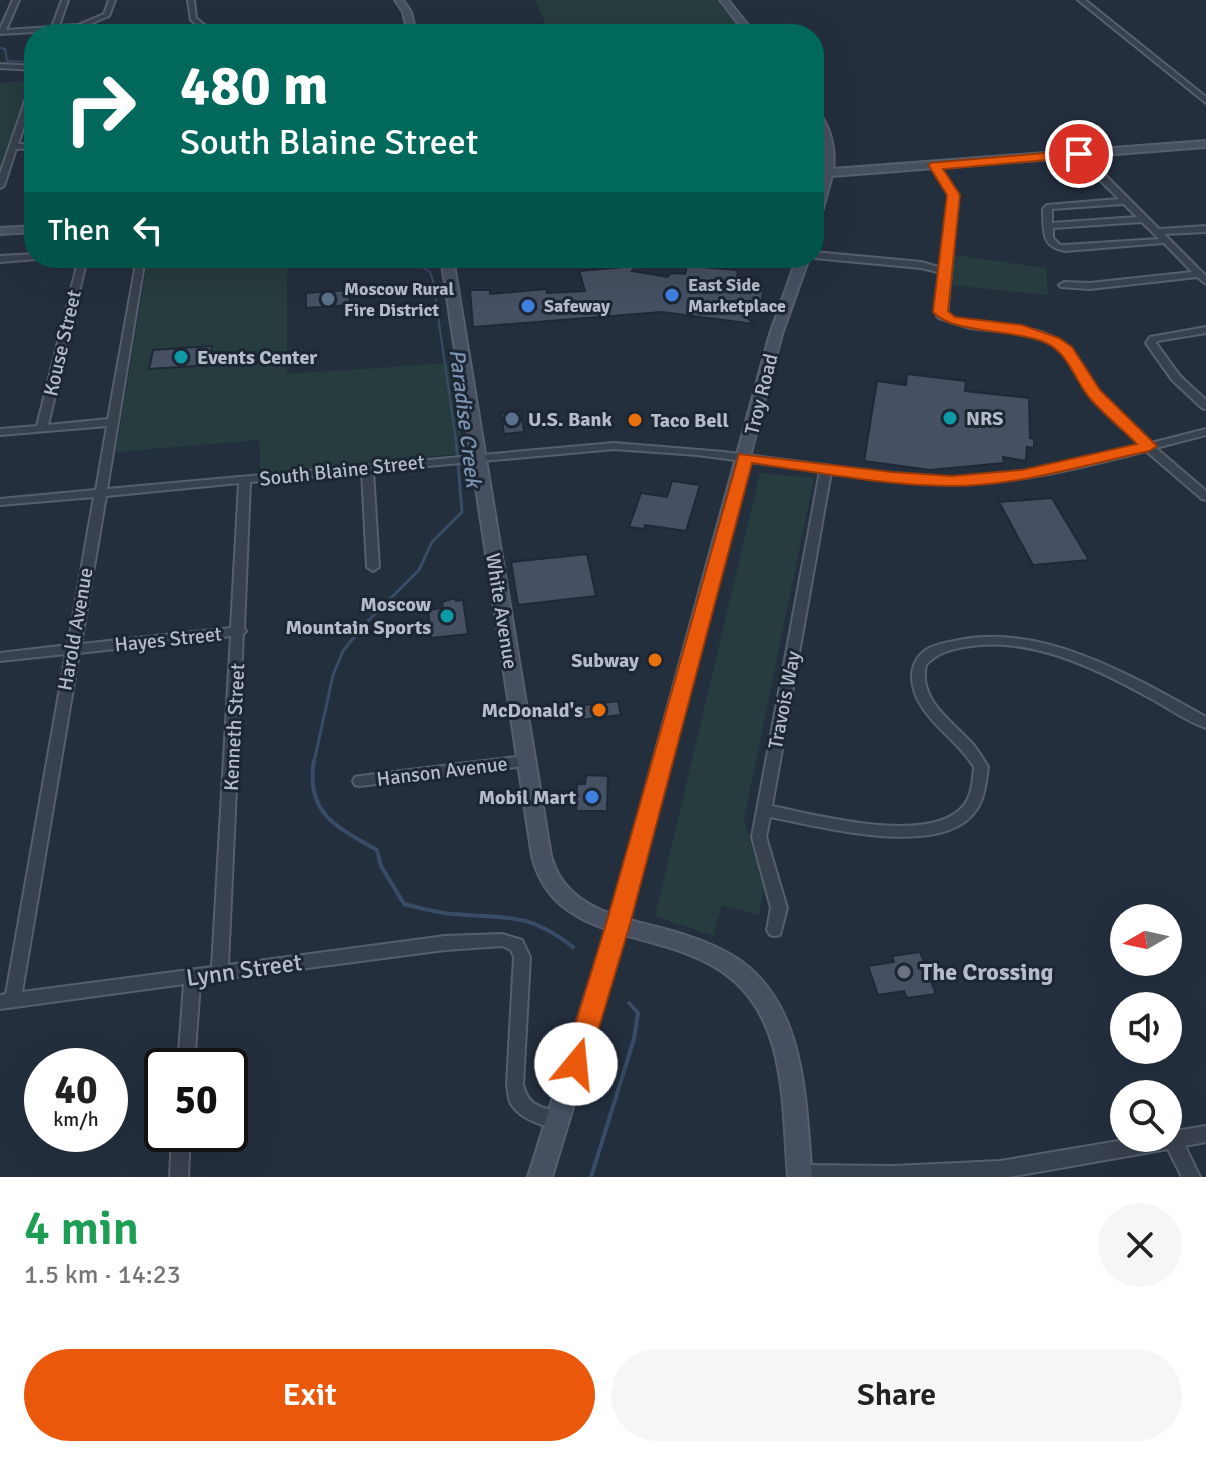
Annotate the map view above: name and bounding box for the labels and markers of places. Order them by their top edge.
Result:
pin [1045,120,1113,188]
place label: East Side Marketplace [688,274,786,317]
place label: Moscow Rural Fire District [344,278,455,321]
marker: East Side Marketplace [663,286,681,304]
marker: Moscow Rural Fire District [319,290,337,308]
place label: Safeway [544,295,610,317]
marker: Safeway [519,297,537,315]
place label: Events Center [197,345,317,370]
marker: Events Center [172,348,190,366]
place label: NRS [966,406,1003,431]
place label: U.S. Bank [528,407,612,432]
place label: Taco Bell [651,408,729,433]
marker: NRS [941,409,959,427]
marker: U.S. Bank [503,410,521,428]
marker: Taco Bell [626,411,644,429]
place label: Moscow Mountain Sports [285,592,432,640]
marker: Moscow Mountain Sports [438,607,456,625]
place label: Subway [571,648,639,673]
marker: Subway [646,651,664,669]
place label: McDonald's [481,698,583,723]
marker: McDonald's [590,701,608,719]
place label: Mobil Mart [478,785,577,810]
marker: Mobil Mart [583,788,601,806]
place label: The Crossing [920,957,1054,987]
marker: The Crossing [895,963,913,981]

